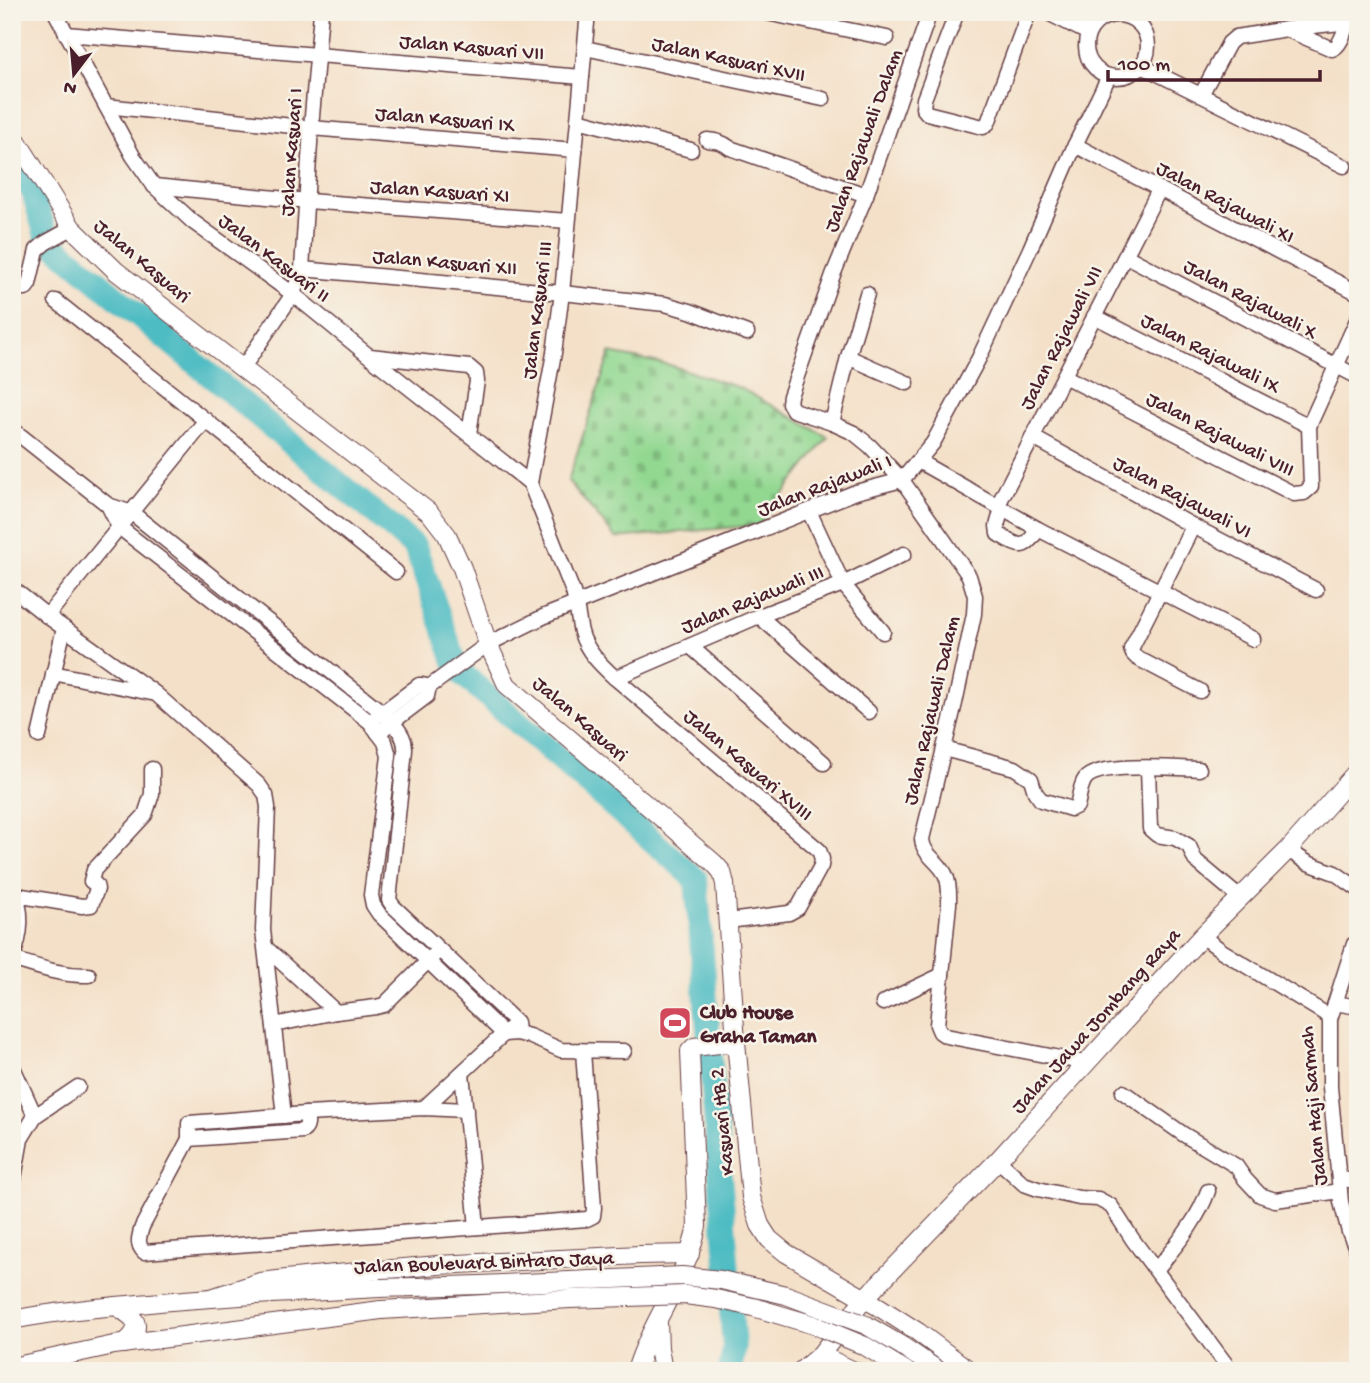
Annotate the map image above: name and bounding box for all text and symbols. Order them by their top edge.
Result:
street label: Jalan Kasuari VII [398,31,545,68]
street label: Jalan Kasuari XVII [649,33,807,90]
north arrow [38,38,108,108]
scale bar [1108,38,1319,82]
street label: Jalan Rajawali Dalam [821,46,910,236]
text: 100 m [1117,54,1170,79]
text: N [61,74,79,100]
street label: Jalan Kasuari I [277,87,310,217]
street label: Jalan Kasuari IX [374,103,516,140]
street label: Jalan Rajawali XI [1151,157,1298,251]
street label: Jalan Kasuari XI [369,176,510,211]
street label: Jalan Kasuari II [212,210,334,310]
street label: Jalan Kasuari [87,215,194,310]
street label: Jalan Kasuari III [519,240,560,381]
street label: Jalan Kasuari XII [372,246,518,283]
street label: Jalan Rajawali X [1178,255,1321,347]
street label: Jalan Rajawali VII [1016,262,1110,415]
street label: Jalan Rajawali IX [1136,309,1284,401]
street label: Jalan Rajawali VIII [1141,388,1298,484]
street label: Jalan Rajawali I [755,450,896,524]
street label: Jalan Rajawali VI [1108,452,1255,546]
street label: Jalan Rajawali III [678,561,828,641]
street label: Jalan Rajawali Dalam [900,614,967,808]
street label: Jalan Kasuari [526,672,632,769]
street label: Jalan Kasuari XVIII [677,705,817,828]
street label: Jalan Jawa Jombang Raya [1008,923,1188,1120]
place label: Club House Graha Taman [699,1002,818,1051]
sports icon: Club House Graha Taman [656,1004,694,1042]
street label: Jalan Haji Sarmah [1296,1025,1335,1186]
street label: Kasuari HB 2 [706,1067,743,1176]
street label: Jalan Boulevard Bintaro Jaya [354,1247,616,1282]

